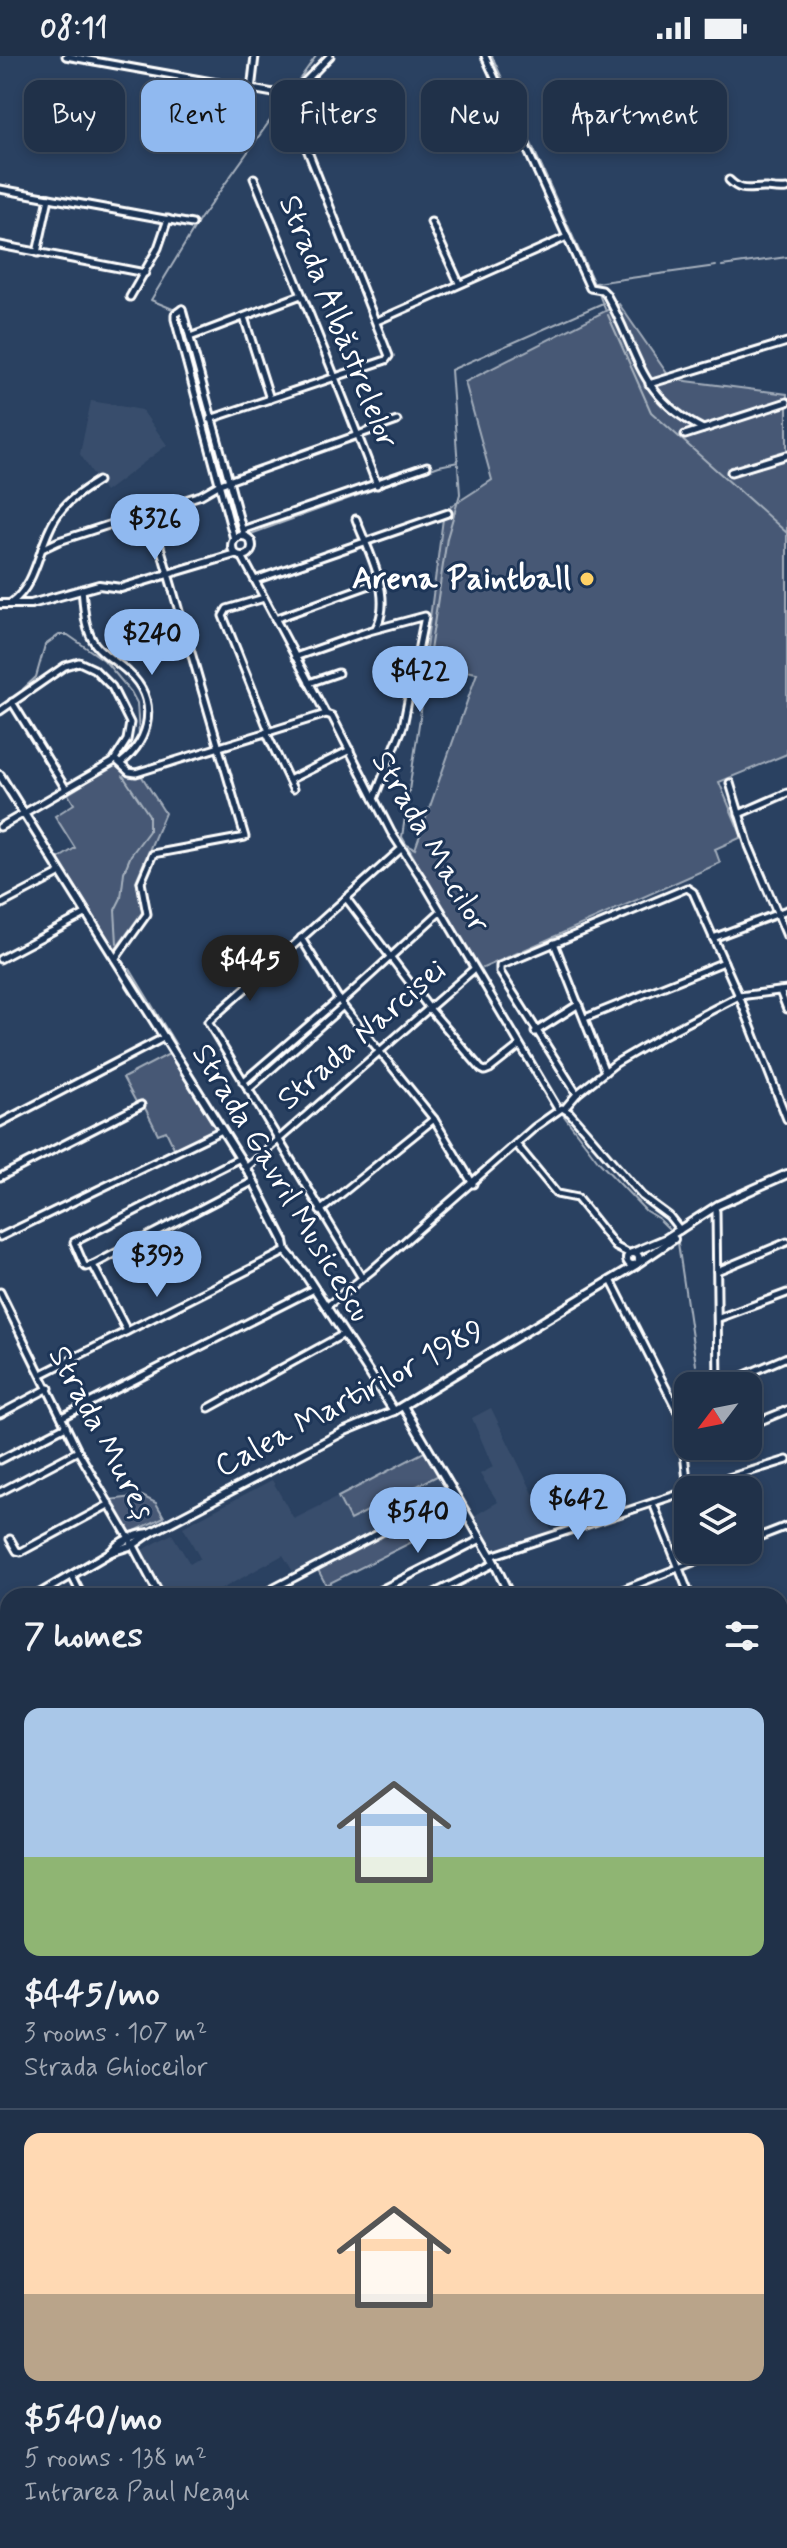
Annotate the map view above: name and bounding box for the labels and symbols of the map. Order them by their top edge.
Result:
street label: Strada Albăstrelelor [268,189,408,455]
pin: $326 [108,494,202,562]
place label: Arena Paintball [352,558,571,600]
marker: Arena Paintball [578,570,596,588]
pin: $240 [105,609,199,677]
pin: $422 [373,646,467,714]
street label: Strada Macilor [361,743,499,941]
pin: $445 [203,935,297,1003]
street label: Strada Narcisei [268,950,456,1120]
street label: Strada Gavril Musicescu [181,1036,381,1330]
pin: $393 [110,1231,204,1299]
street label: Calea Martirilor 1989 [208,1310,492,1488]
street label: Strada Mureș [38,1339,164,1527]
north arrow [674,1372,762,1460]
pin: $642 [531,1474,625,1542]
pin: $540 [371,1487,465,1555]

